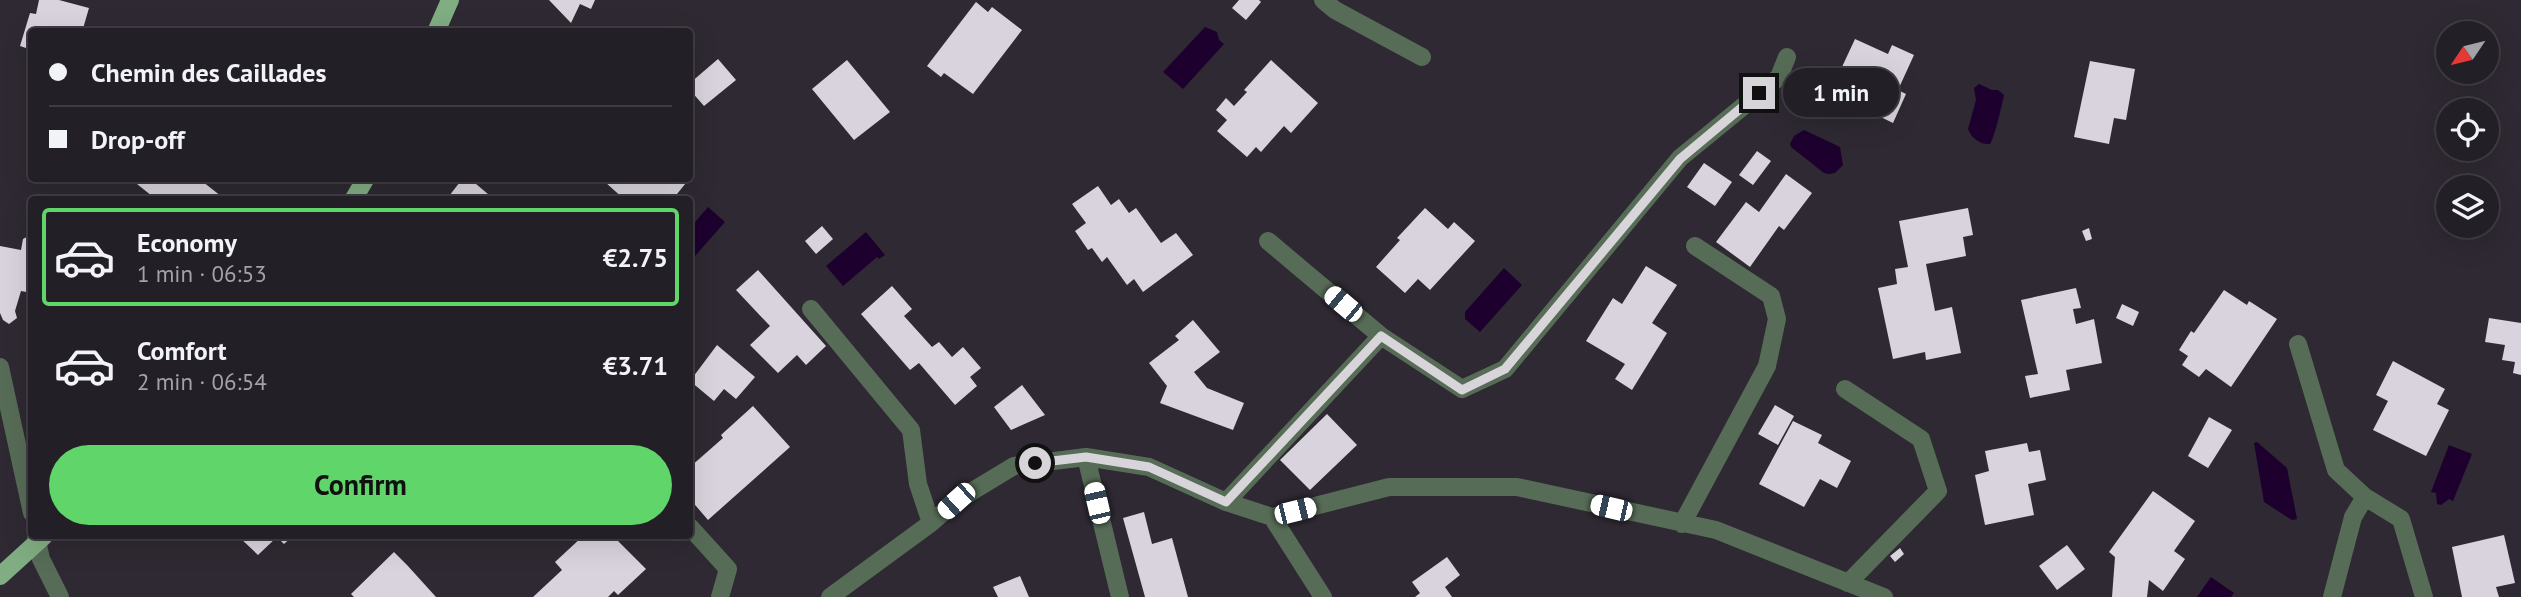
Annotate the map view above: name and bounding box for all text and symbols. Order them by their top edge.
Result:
north arrow [2436,21,2499,84]
map controls [2436,21,2499,238]
text: Chemin des Caillades [91,56,327,89]
callout: 1 min [1784,68,1899,118]
route end [1743,77,1775,109]
text: 1 min [1813,78,1869,107]
button: locate [2436,98,2499,161]
text: Drop-off [91,123,185,156]
button: layers [2436,175,2499,238]
icon: car [53,226,116,289]
text: Economy [137,226,237,259]
text: €2.75 [603,241,668,274]
text: 1 min · 06:53 [137,259,267,288]
car [1321,282,1366,326]
icon: car [53,334,116,397]
text: Comfort [137,334,227,367]
text: €3.71 [603,349,668,382]
text: 2 min · 06:54 [137,367,267,396]
button: Confirm [49,445,672,525]
route start [1019,447,1051,479]
car [934,479,979,523]
car [1083,480,1112,526]
car [1589,493,1634,523]
car [1273,496,1318,526]

